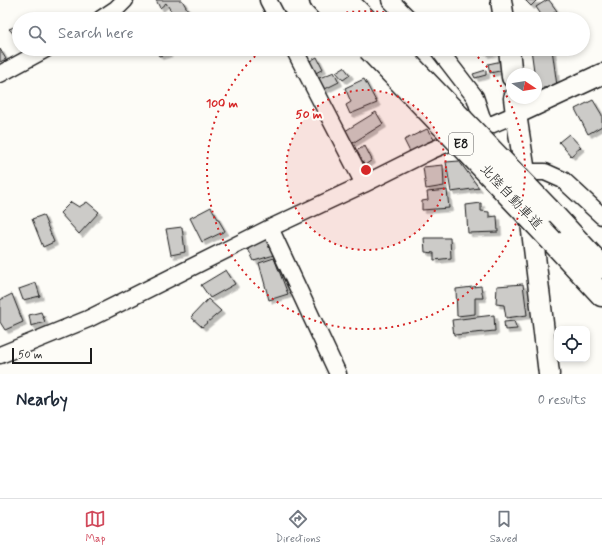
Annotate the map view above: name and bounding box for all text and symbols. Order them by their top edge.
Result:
search box [12,12,590,56]
icon: search [26,23,48,45]
text: Search here [58,24,134,44]
north arrow [506,68,542,104]
text: 100 m [206,96,239,112]
text: 50 m [296,107,323,123]
road number: E8 [449,133,473,155]
street label: 北陸自動車道 [476,160,546,234]
centre of rings [359,163,373,177]
map controls [554,326,590,362]
button: locate [554,326,590,362]
scale bar [12,346,92,365]
text: 50 m [18,348,43,362]
text: Nearby [16,389,68,411]
text: 0 results [538,392,586,409]
tab: Map [84,508,106,546]
tab: Directions [275,508,321,546]
tab: Saved [490,508,517,546]

